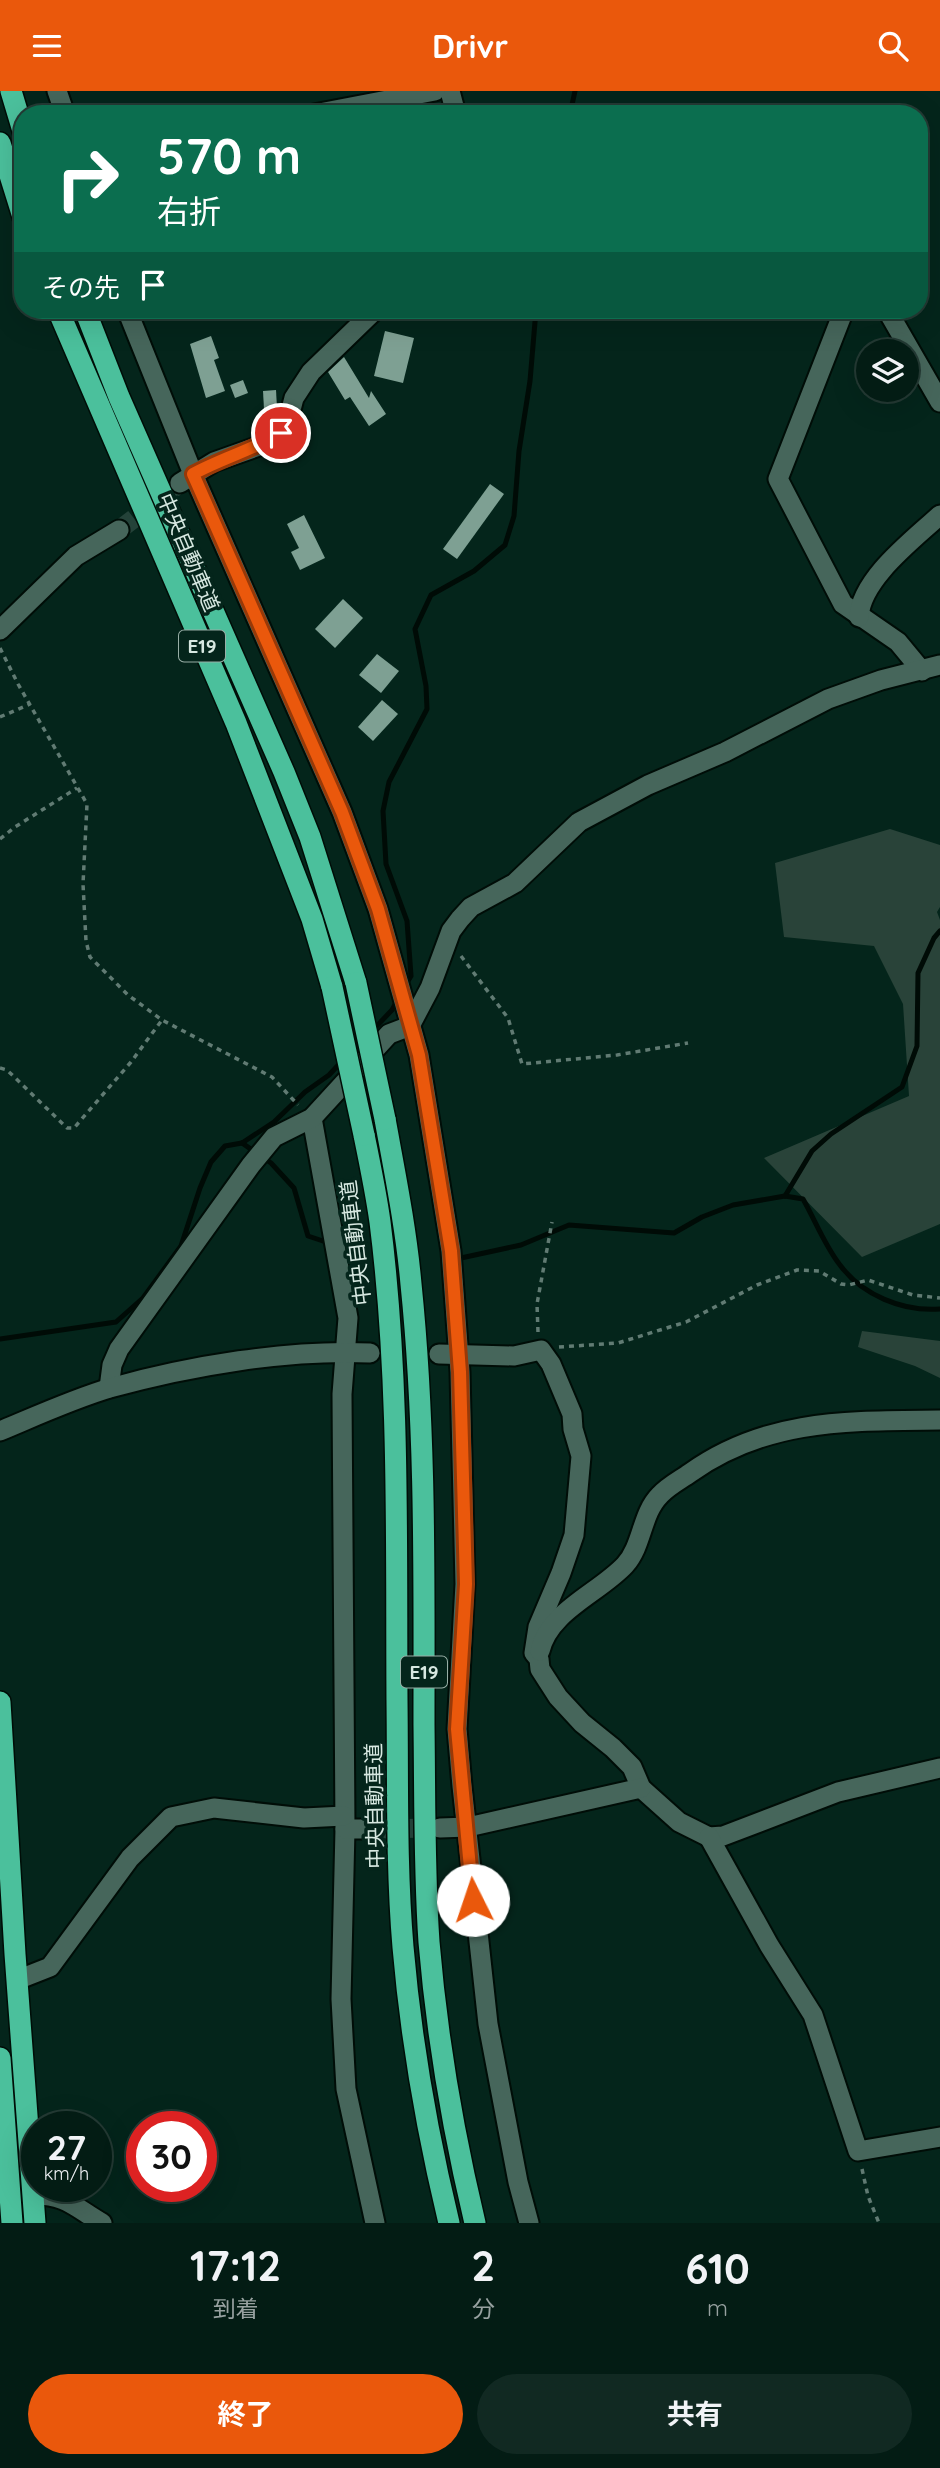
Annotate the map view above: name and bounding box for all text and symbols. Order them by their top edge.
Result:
text: Drivr [432,26,508,66]
icon: menu [28,27,66,65]
icon: search [874,27,912,65]
text: 570 m [157,125,301,186]
icon: right [42,133,133,224]
text: 右折 [157,191,221,231]
icon: arrive [134,266,172,304]
text: その先 [42,271,120,304]
map controls [856,339,919,402]
button: layers [856,339,919,402]
pin [251,403,311,463]
icon: arrive [262,414,300,452]
street label: 中央自動車道 [152,489,226,615]
road number: E19 [179,631,225,661]
street label: 中央自動車道 [334,1179,376,1307]
road number: E19 [401,1657,447,1687]
street label: 中央自動車道 [360,1743,388,1869]
position arrow [436,1863,510,1937]
speed limit sign: 30 [126,2111,217,2202]
text: 27 [47,2125,86,2169]
text: km/h [44,2162,89,2185]
text: 17:12 [190,2239,281,2292]
text: 2 [471,2239,495,2292]
text: 610 [685,2242,750,2295]
text: m [707,2293,728,2322]
text: 到着 [213,2294,259,2323]
text: 分 [472,2294,495,2323]
button: 終了 [28,2374,463,2454]
button: 共有 [477,2374,912,2454]

